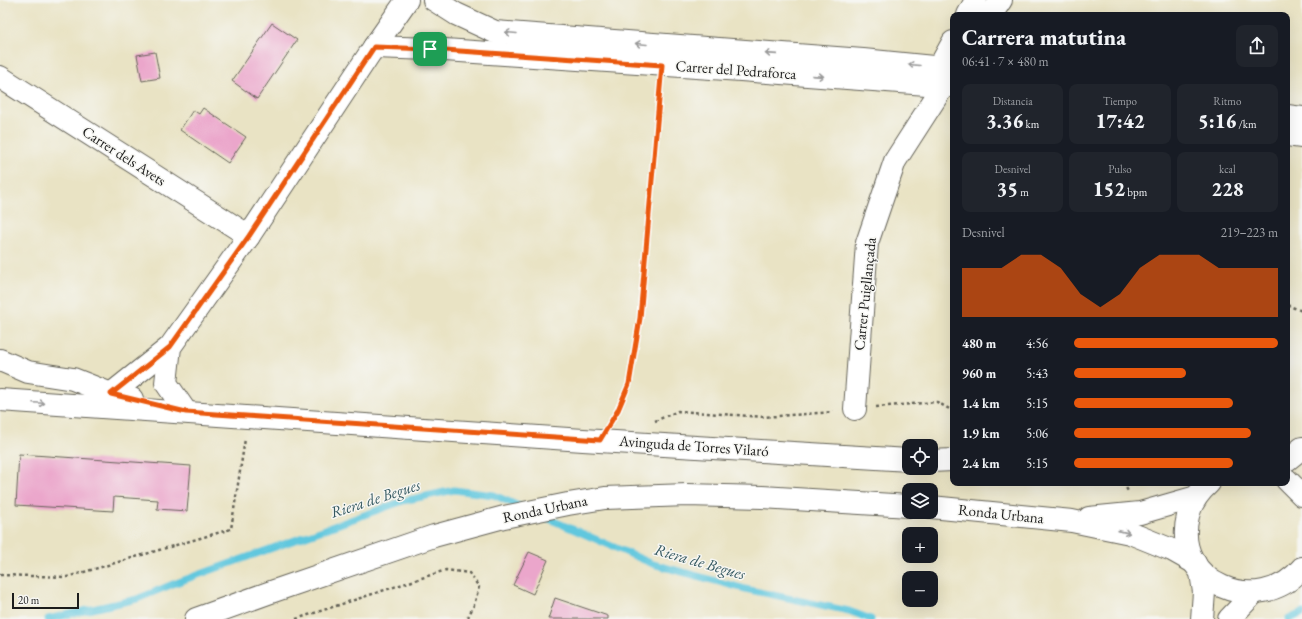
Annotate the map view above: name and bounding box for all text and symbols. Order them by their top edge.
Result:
text: Carrera matutina [962,23,1126,52]
button: share [1236,25,1278,67]
one-way arrow [505,30,518,37]
pin [413,32,447,66]
icon: arrive [419,38,441,60]
one-way arrow [635,40,648,47]
one-way arrow [765,50,778,57]
text: 06:41 · 7 × 480 m [962,53,1049,70]
street label: Carrer del Pedraforca [675,56,797,83]
one-way arrow [908,62,921,69]
one-way arrow [811,72,824,80]
text: Distancia [993,94,1033,108]
text: Tiempo [1103,94,1137,108]
text: Ritmo [1213,94,1241,108]
text: 3.36 [986,108,1023,134]
text: 17:42 [1096,108,1144,134]
text: 5:16 [1198,108,1236,134]
text: km [1023,117,1039,131]
text: /km [1236,117,1257,131]
street label: Carrer dels Avets [79,121,170,190]
text: Desnivel [995,162,1031,176]
text: Pulso [1108,162,1132,176]
text: kcal [1219,162,1236,176]
text: 35 [996,176,1018,202]
text: 152 [1093,176,1125,202]
text: 228 [1211,176,1244,202]
text: m [1018,185,1029,199]
text: bpm [1125,185,1147,199]
text: Desnivel [962,224,1005,241]
text: 219–223 m [1221,224,1278,241]
street label: Carrer Puigllançada [849,237,880,351]
text: 480 m [962,335,996,352]
text: 4:56 [1026,335,1048,352]
text: 960 m [962,365,996,382]
text: 5:43 [1026,365,1048,382]
text: 1.4 km [962,395,1000,412]
text: 5:15 [1026,395,1048,412]
one-way arrow [32,400,45,407]
text: 1.9 km [962,425,1000,442]
text: 5:06 [1026,425,1048,442]
street label: Avinguda de Torres Vilaró [618,431,770,460]
map controls [902,439,938,607]
button: locate [902,439,938,475]
text: 2.4 km [962,455,1000,472]
text: 5:15 [1026,455,1048,472]
water label: Riera de Begues [328,474,423,523]
button: layers [902,483,938,519]
street label: Ronda Urbana [501,490,589,527]
street label: Ronda Urbana [957,500,1045,527]
button: + [902,527,938,563]
one-way arrow [1117,528,1130,536]
water label: Riera de Begues [652,539,748,585]
button: − [902,571,938,607]
scale bar [12,591,79,610]
text: 20 m [18,593,39,607]

